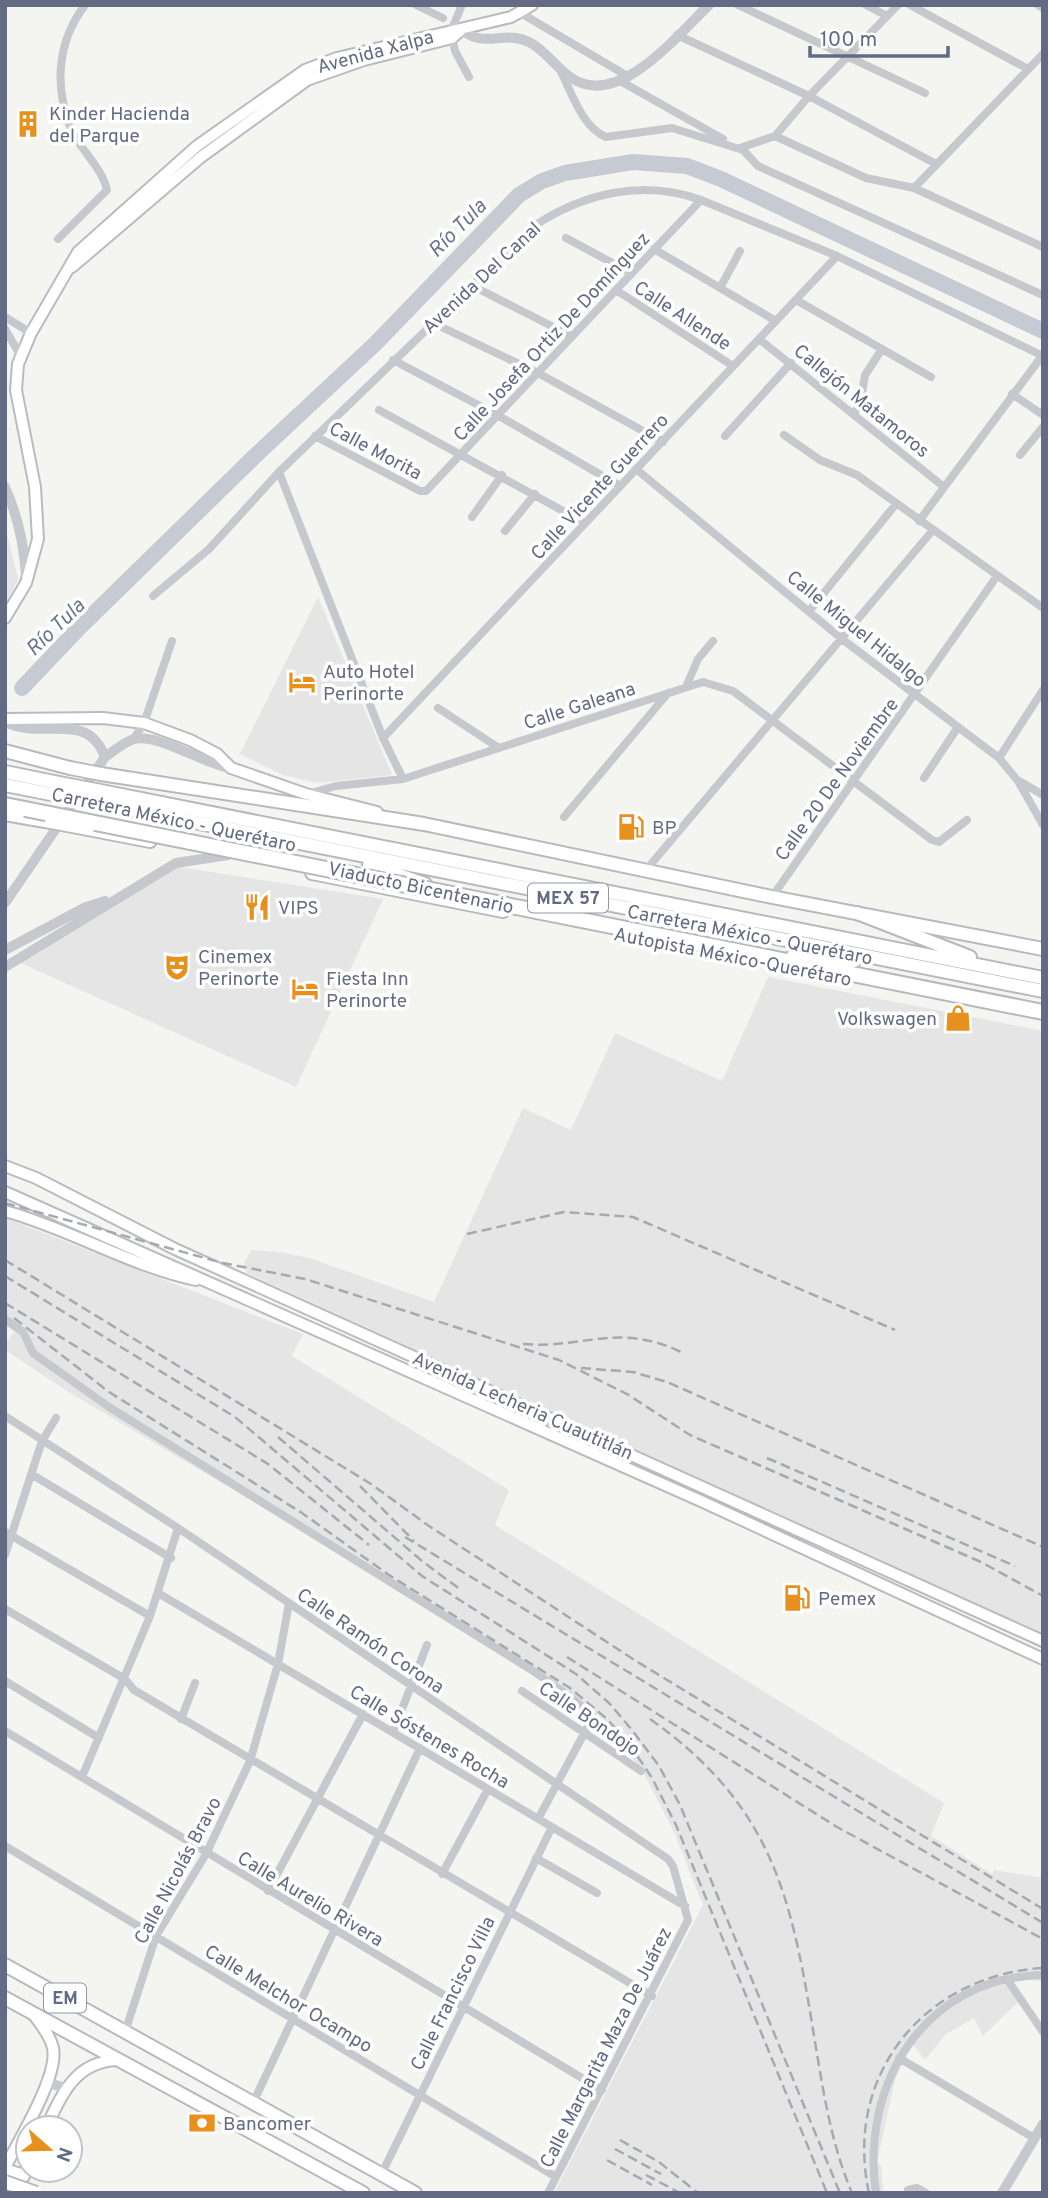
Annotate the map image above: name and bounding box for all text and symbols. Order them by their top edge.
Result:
scale bar [810,14,948,58]
street label: Avenida Xalpa [315,26,437,80]
text: 100 m [820,27,877,54]
place label: Kinder Hacienda del Parque [49,103,190,149]
building icon: Kinder Hacienda del Parque [13,109,43,139]
water label: Río Tula [423,194,493,264]
street label: Avenida Del Canal [418,217,547,340]
street label: Calle Josefa Ortiz De Domínguez [449,228,656,447]
street label: Calle Allende [629,276,735,357]
street label: Callejón Matamoros [788,339,934,464]
street label: Calle Vicente Guerrero [526,409,675,566]
street label: Calle Morita [324,417,426,486]
street label: Calle Miguel Hidalgo [781,566,931,693]
water label: Río Tula [21,593,91,663]
place label: Auto Hotel Perinorte [323,661,415,707]
hotel icon: Auto Hotel Perinorte [287,667,317,697]
street label: Calle Galeana [521,678,639,736]
street label: Calle 20 De Noviembre [770,694,905,866]
street label: Carretera México - Querétaro [49,783,298,859]
fuel station icon: BP [616,812,646,842]
place label: BP [652,817,676,841]
street label: Viaducto Bicentenario [326,858,516,920]
road number: MEX 57 [528,884,608,912]
restaurant icon: VIPS [242,892,272,922]
place label: VIPS [278,897,319,921]
street label: Carretera México - Querétaro [625,900,874,972]
street label: Autopista México-Querétaro [612,923,854,993]
place label: Cinemex Perinorte [198,946,279,992]
theatre icon: Cinemex Perinorte [162,952,192,982]
place label: Fiesta Inn Perinorte [326,968,409,1014]
hotel icon: Fiesta Inn Perinorte [290,974,320,1004]
shop icon: Volkswagen [943,1003,973,1033]
place label: Volkswagen [837,1008,937,1032]
street label: Avenida Lecheria Cuautitlán [408,1347,636,1466]
street label: Calle Ramón Corona [292,1583,448,1700]
fuel station icon: Pemex [782,1583,812,1613]
place label: Pemex [818,1588,876,1612]
street label: Calle Bondojo [533,1677,644,1763]
street label: Calle Sóstenes Rocha [345,1680,513,1795]
street label: Calle Nicolás Bravo [130,1793,228,1949]
street label: Calle Aurelio Rivera [233,1847,387,1953]
street label: Calle Francisco Villa [406,1913,502,2075]
street label: Calle Margarita Maza De Juárez [535,1923,678,2172]
street label: Calle Melchor Ocampo [200,1940,376,2059]
road number: EM [44,1984,86,2012]
bank icon: Bancomer [187,2108,217,2138]
place label: Bancomer [223,2113,312,2137]
north arrow [14,2114,84,2184]
text: N [49,2144,77,2165]

